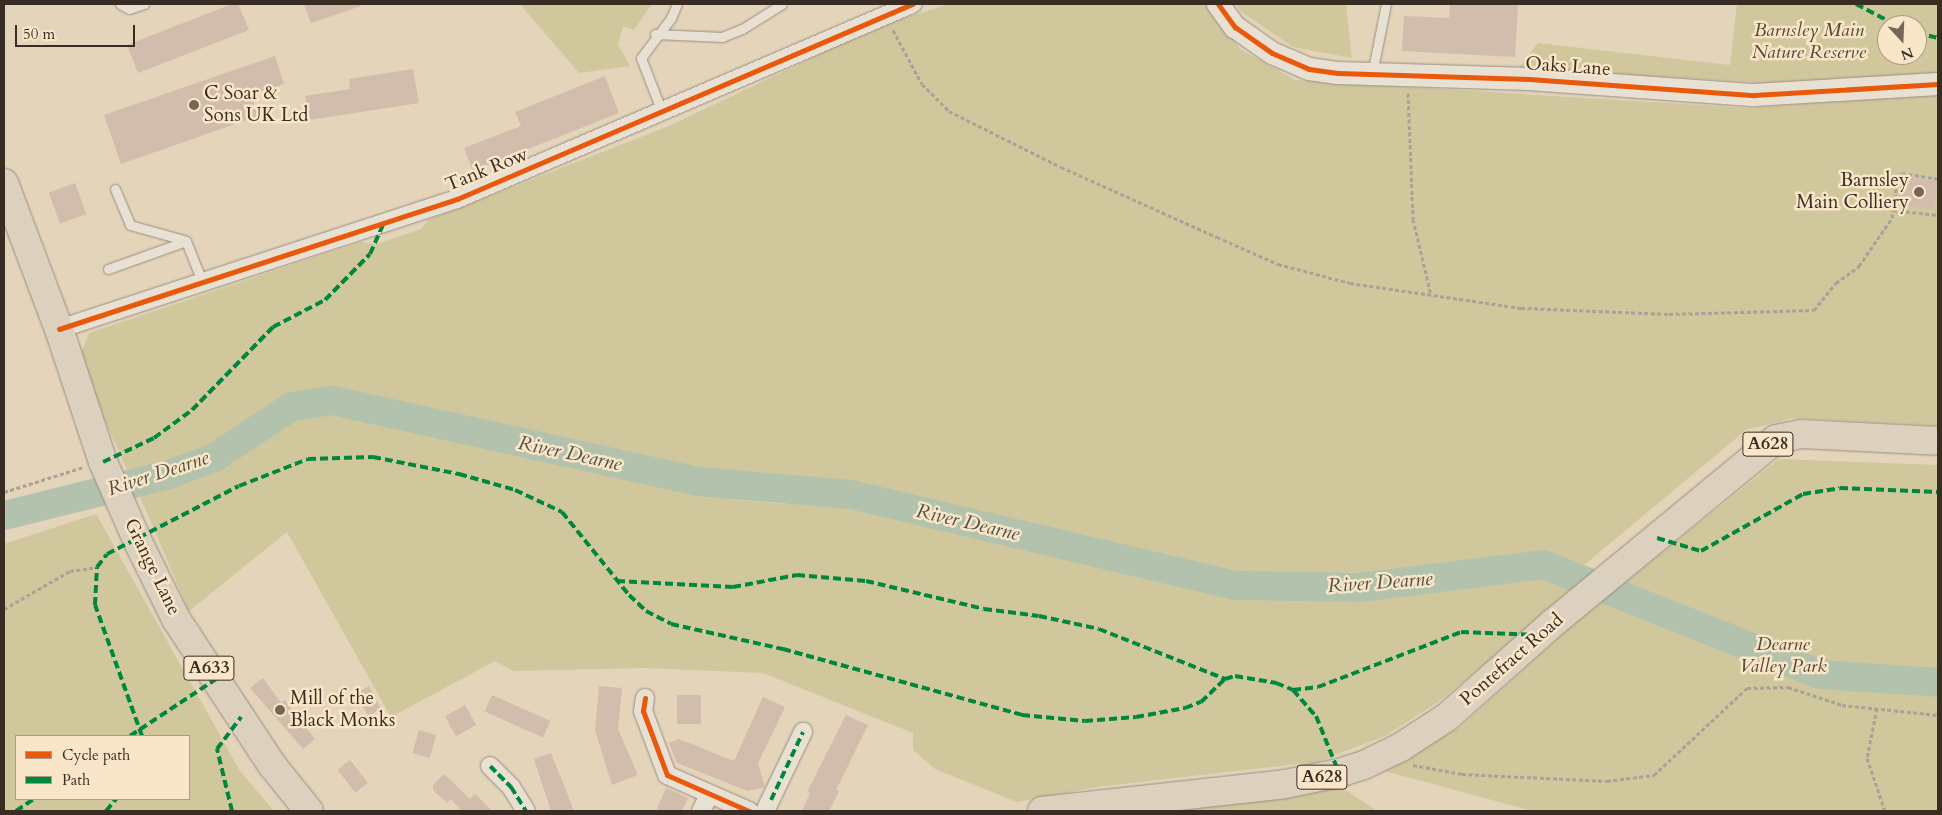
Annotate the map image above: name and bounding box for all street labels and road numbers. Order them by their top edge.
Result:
street label: Oaks Lane [1525,53,1611,81]
street label: Tank Row [442,143,532,197]
road number: A628 [1742,428,1794,459]
street label: Grange Lane [119,515,185,619]
street label: Pontefract Road [1456,609,1568,711]
road number: A633 [183,652,235,684]
road number: A628 [1296,762,1348,792]

